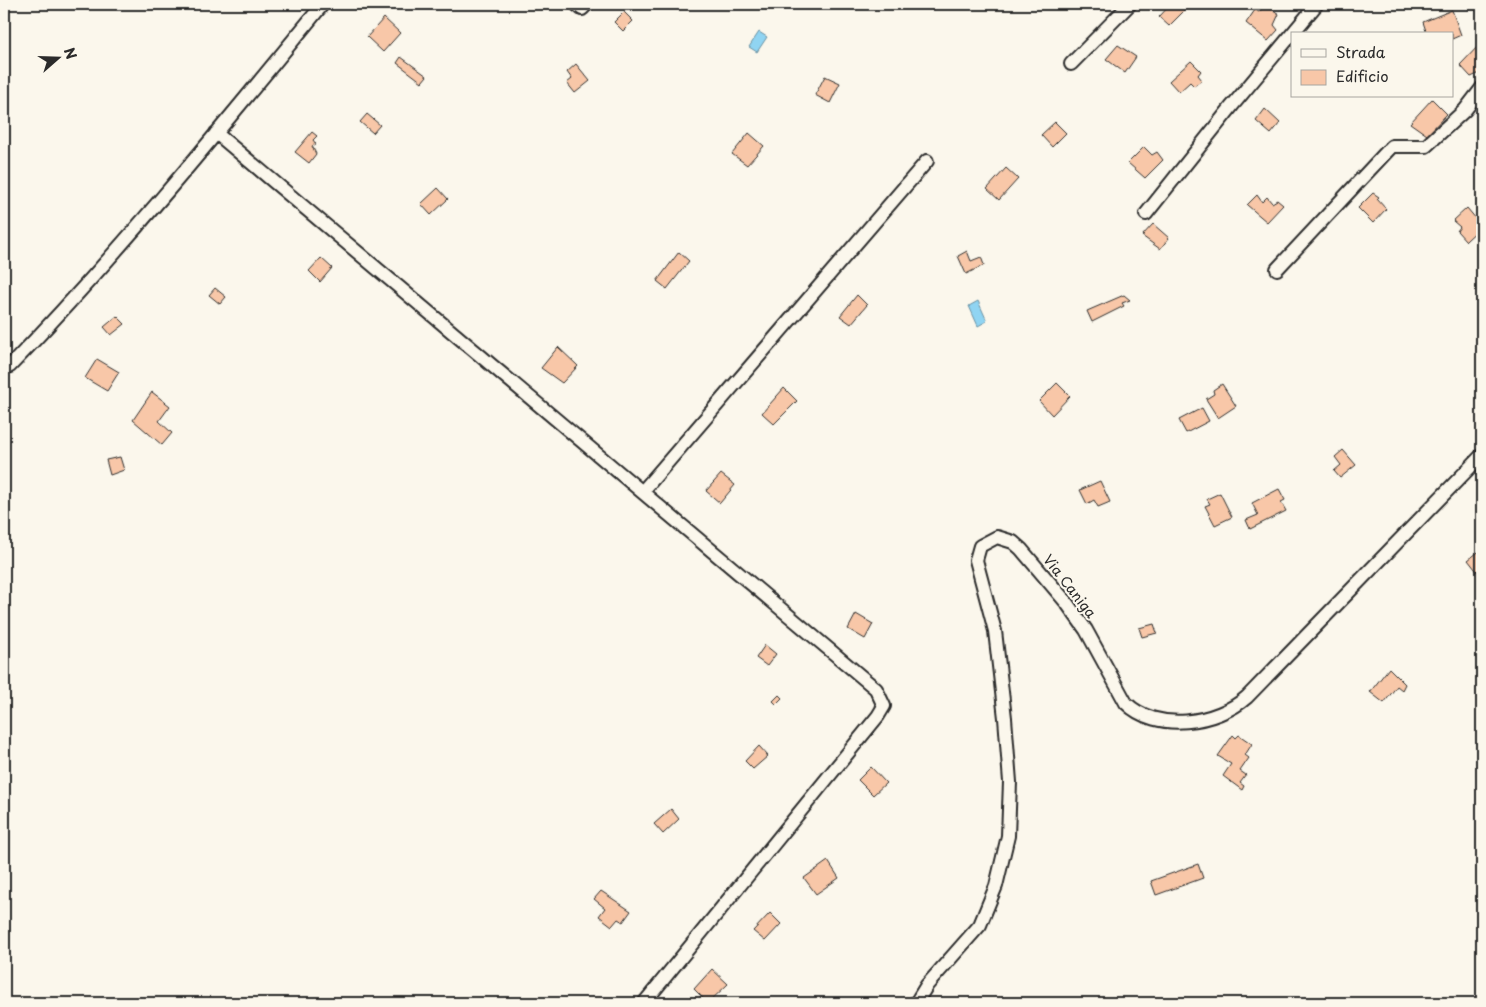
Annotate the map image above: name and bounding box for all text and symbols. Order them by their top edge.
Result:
north arrow [32,32,82,82]
legend [1291,32,1454,98]
text: Strada [1336,40,1386,63]
text: N [59,45,82,62]
text: Edificio [1336,64,1389,87]
street label: Via Caniga [1038,550,1102,622]

